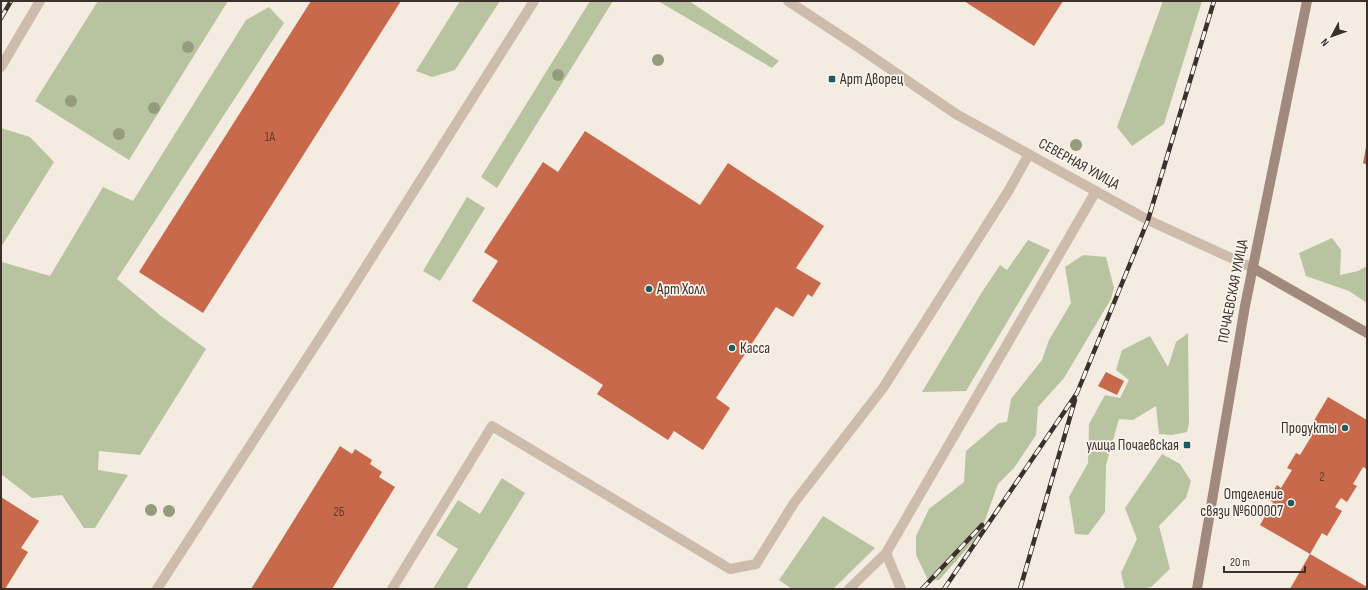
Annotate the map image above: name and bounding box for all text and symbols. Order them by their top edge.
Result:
north arrow [1312,16,1352,56]
text: N [1318,36,1332,49]
place label: Арт Дворец [839,70,904,89]
marker: Арт Дворец [827,74,837,84]
house number: 1А [265,129,276,145]
street label: СЕВЕРНАЯ УЛИЦА [1035,134,1123,194]
street label: ПОЧАЕВСКАЯ УЛИЦА [1214,237,1252,344]
place label: Арт Холл [656,280,706,299]
marker: Арт Холл [644,284,654,294]
place label: Касса [740,339,770,358]
marker: Касса [727,343,737,353]
place label: Продукты [1281,419,1337,438]
marker: Продукты [1340,423,1350,433]
place label: улица Почаевская [1086,436,1179,455]
marker: улица Почаевская [1182,440,1192,450]
house number: 2 [1319,469,1325,485]
place label: Отделение связи №600007 [1200,485,1283,521]
marker: Отделение связи №600007 [1286,498,1296,508]
house number: 2Б [333,504,345,520]
scale bar [1224,548,1305,574]
text: 20 m [1230,555,1250,570]

